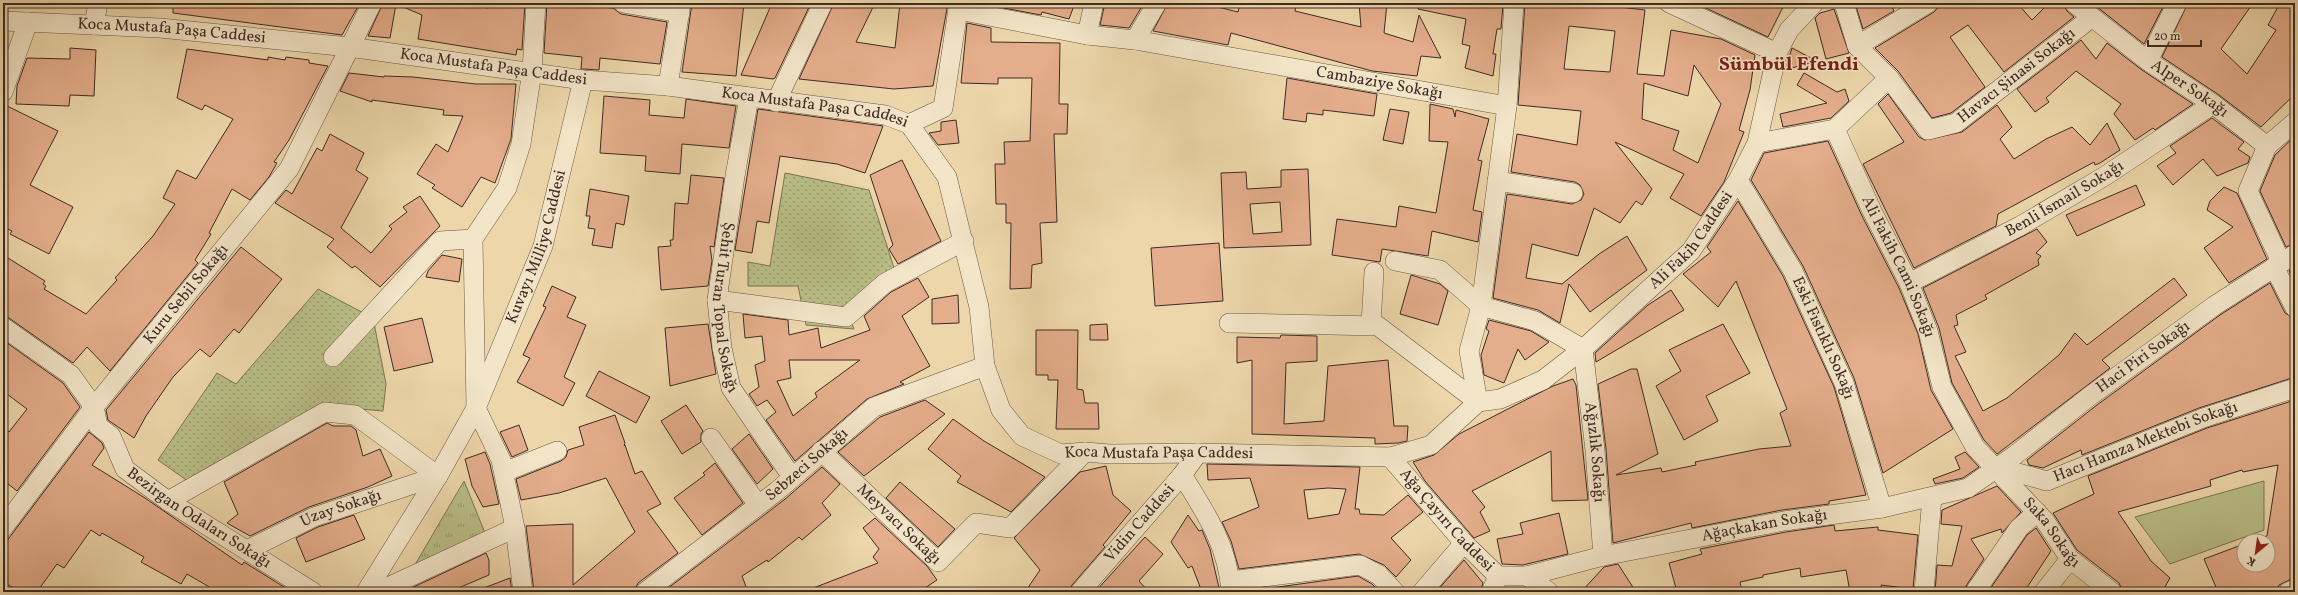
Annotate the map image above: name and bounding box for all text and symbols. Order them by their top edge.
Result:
street label: Koca Mustafa Paşa Caddesi [77,13,267,50]
scale bar [2148,22,2201,48]
street label: Havacı Şinasi Sokağı [1953,23,2081,129]
text: 20 m [2154,29,2181,45]
street label: Koca Mustafa Paşa Caddesi [398,43,588,91]
district label: Sümbül Efendi [1719,51,1859,79]
street label: Alper Sokağı [2146,55,2233,123]
street label: Cambaziye Sokağı [1314,61,1445,105]
street label: Koca Mustafa Paşa Caddesi [720,82,911,134]
street label: Benli İsmail Sokağı [2002,155,2129,243]
street label: Kuvayı Milliye Caddesi [501,168,572,327]
street label: Ali Fakih Caddesi [1644,187,1739,295]
street label: Ali Fakih Cami Sokağı [1856,193,1940,340]
street label: Şehit Turan Topal Sokağı [706,220,743,398]
street label: Kuru Sebil Sokağı [139,239,234,349]
street label: Eski Fıstıklı Sokağı [1786,273,1859,402]
street label: Haci Piri Sokağı [2092,316,2195,399]
street label: Hacı Hamza Mektebi Sokağı [2050,396,2241,488]
street label: Ağızlık Sokağı [1578,401,1610,503]
street label: Sebzeci Sokağı [761,423,853,507]
street label: Koca Mustafa Paşa Caddesi [1064,441,1254,465]
street label: Bezirgan Odaları Sokağı [122,463,275,574]
street label: Ağa Çayırı Caddesi [1394,464,1499,577]
street label: Meyvacı Sokağı [851,479,946,570]
street label: Vidin Caddesi [1100,479,1180,567]
street label: Uzay Sokağı [297,484,385,533]
street label: Saka Sokağı [2017,493,2084,574]
street label: Ağaçkakan Sokağı [1700,504,1829,548]
north arrow [2236,533,2276,573]
text: K [2245,552,2259,569]

